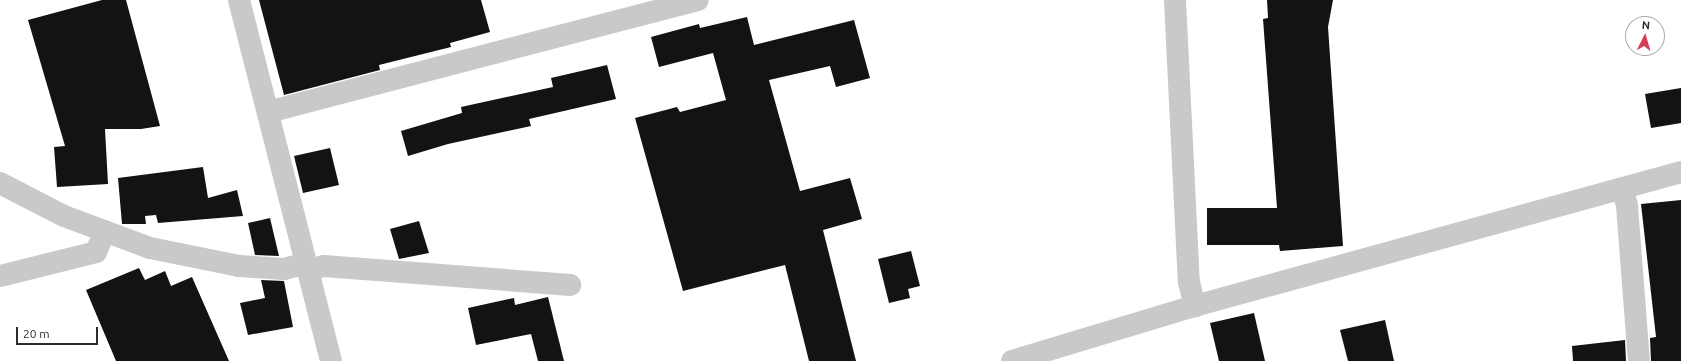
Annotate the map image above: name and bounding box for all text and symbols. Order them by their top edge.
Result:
north arrow [1625,16,1665,56]
text: N [1641,19,1651,31]
scale bar [18,319,100,345]
text: 20 m [23,327,50,340]

